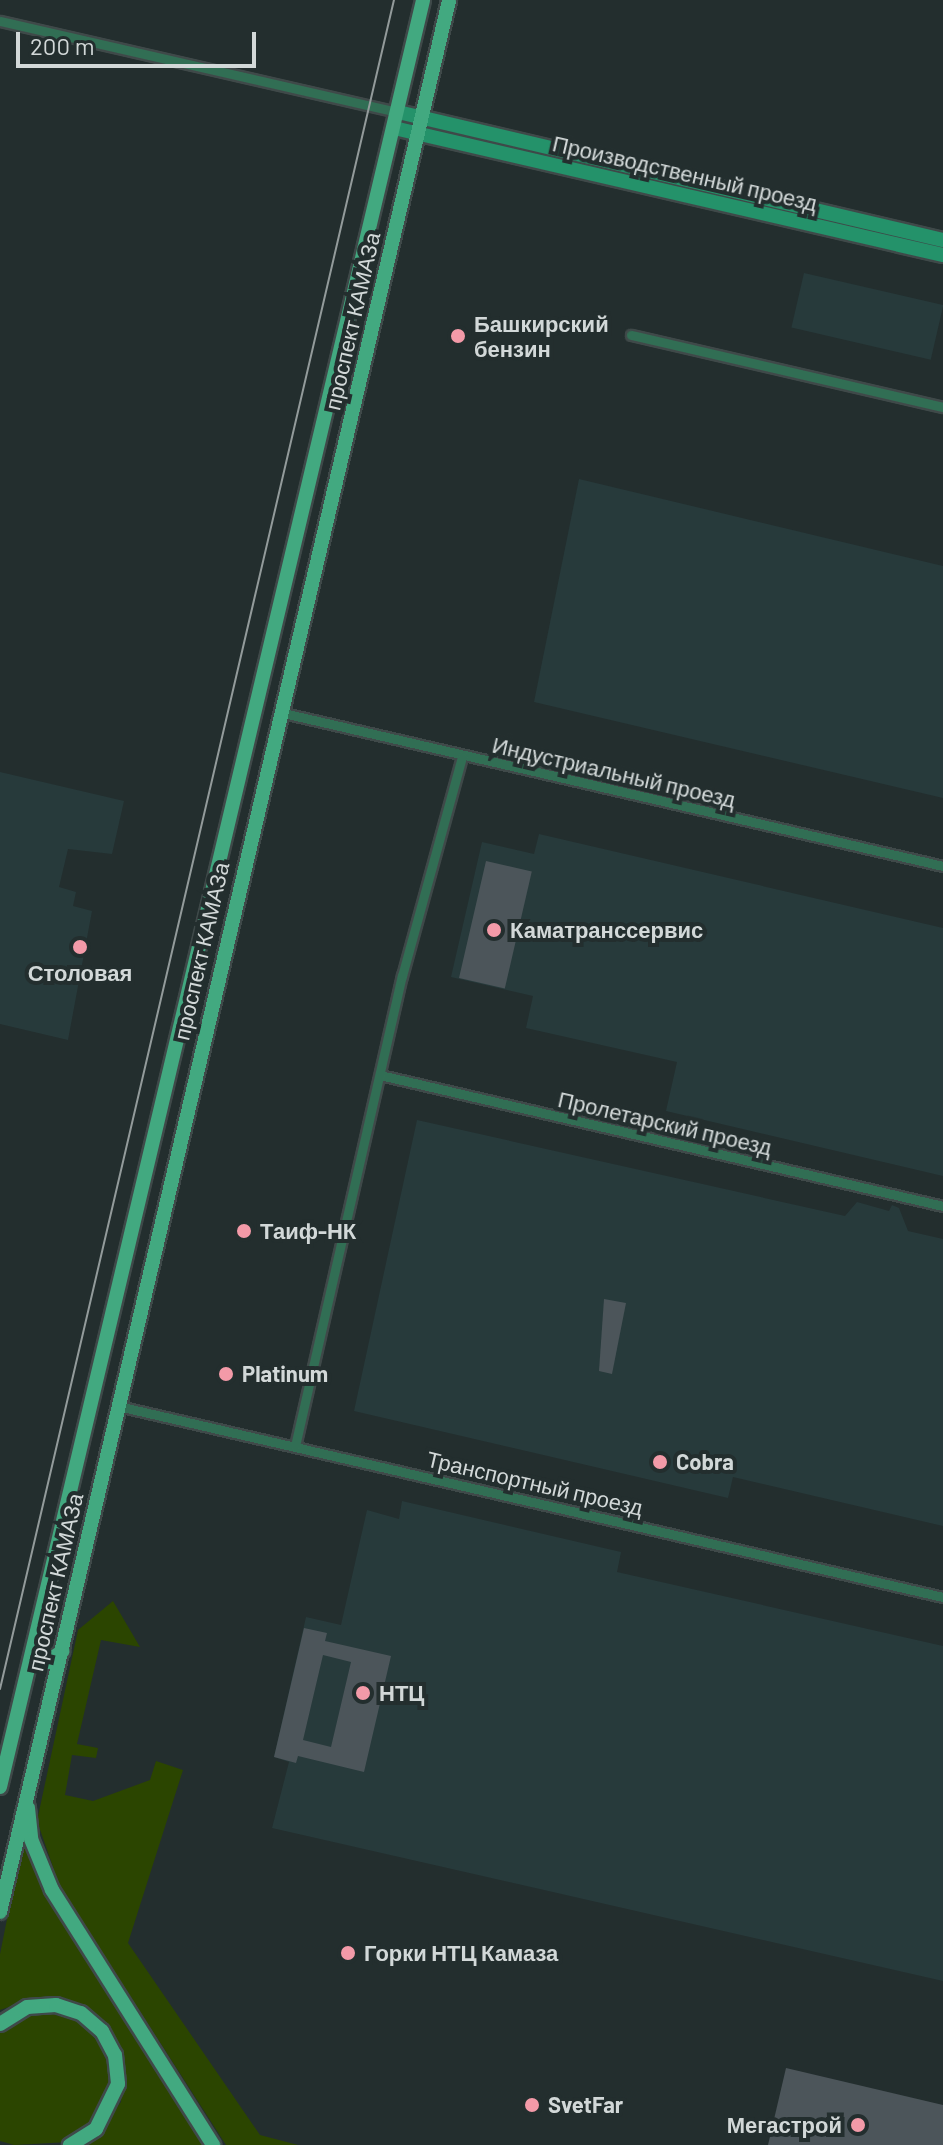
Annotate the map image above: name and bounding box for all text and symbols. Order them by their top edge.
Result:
scale bar [20,16,260,66]
text: 200 m [30,31,95,60]
street label: Производственный проезд [550,130,820,216]
street label: проспект КАМАЗа [319,230,385,412]
place label: Башкирский бензин [474,310,609,362]
marker: Башкирский бензин [449,327,467,345]
street label: Индустриальный проезд [490,731,738,813]
street label: проспект КАМАЗа [168,860,234,1042]
place label: Каматранссервис [510,917,703,943]
marker: Каматранссервис [485,921,503,939]
marker: Столовая [71,938,89,956]
place label: Столовая [28,960,132,986]
street label: Пролетарский проезд [556,1086,774,1160]
place label: Таиф-НК [260,1218,356,1244]
marker: Таиф-НК [235,1222,253,1240]
place label: Platinum [242,1361,328,1387]
marker: Platinum [217,1365,235,1383]
street label: Транспортный проезд [424,1445,646,1521]
place label: Cobra [676,1449,734,1475]
marker: Cobra [651,1453,669,1471]
street label: проспект КАМАЗа [22,1491,88,1673]
place label: НТЦ [379,1680,424,1706]
marker: НТЦ [354,1684,372,1702]
place label: Горки НТЦ Камаза [364,1940,558,1966]
marker: Горки НТЦ Камаза [339,1944,357,1962]
place label: SvetFar [548,2092,623,2118]
marker: SvetFar [523,2096,541,2114]
place label: Мегастрой [727,2112,842,2138]
marker: Мегастрой [849,2116,867,2134]

